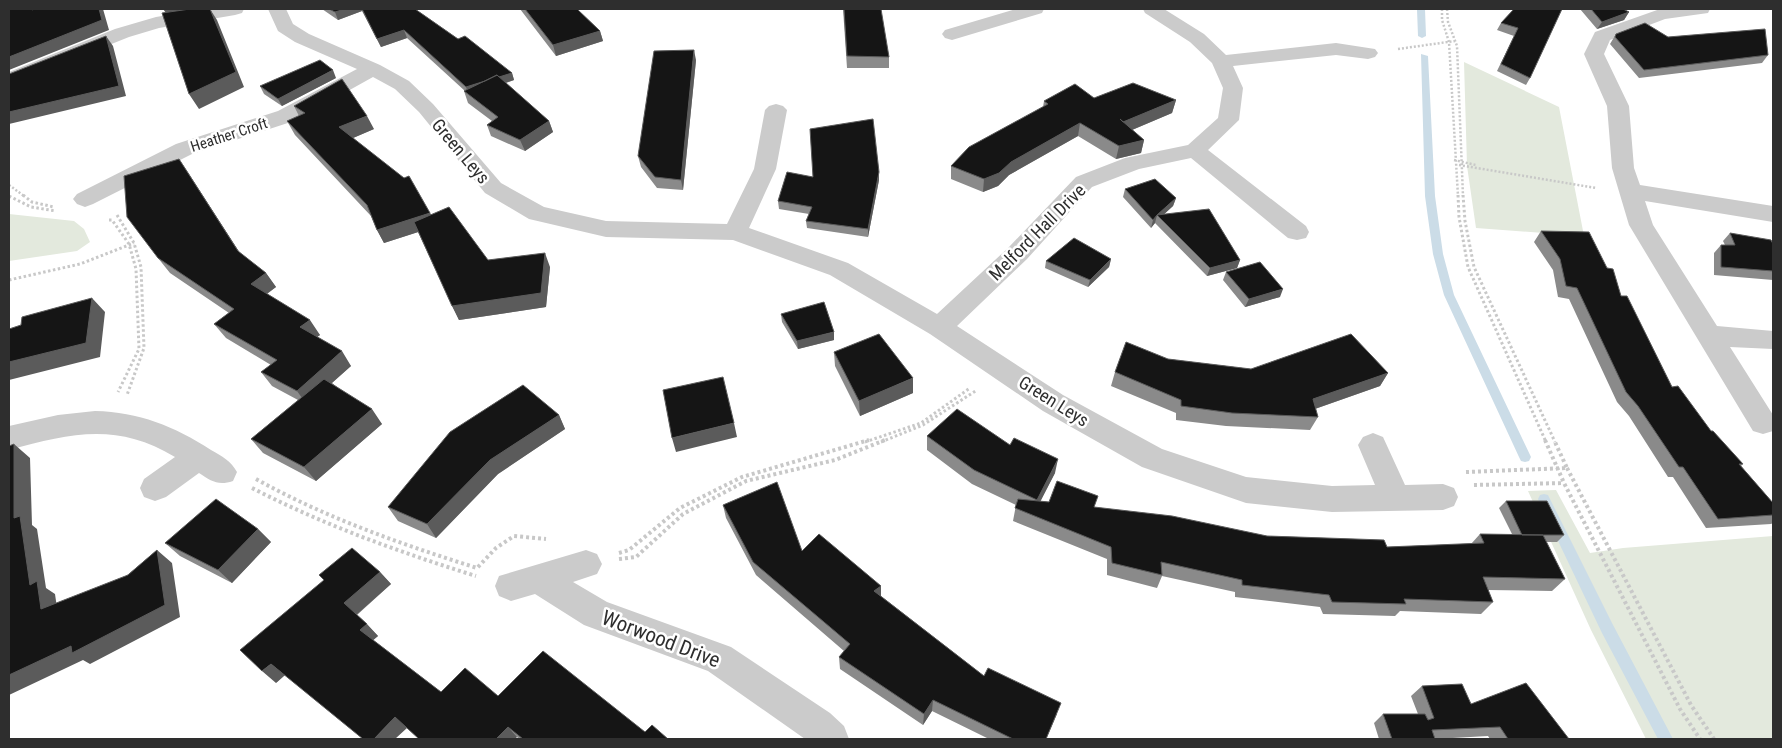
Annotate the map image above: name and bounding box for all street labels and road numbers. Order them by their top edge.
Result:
street label: Heather Croft [188,114,270,156]
street label: Green Leys [428,114,494,188]
street label: Melford Hall Drive [985,180,1089,284]
street label: Green Leys [1015,371,1093,431]
street label: Worwood Drive [599,605,724,673]

